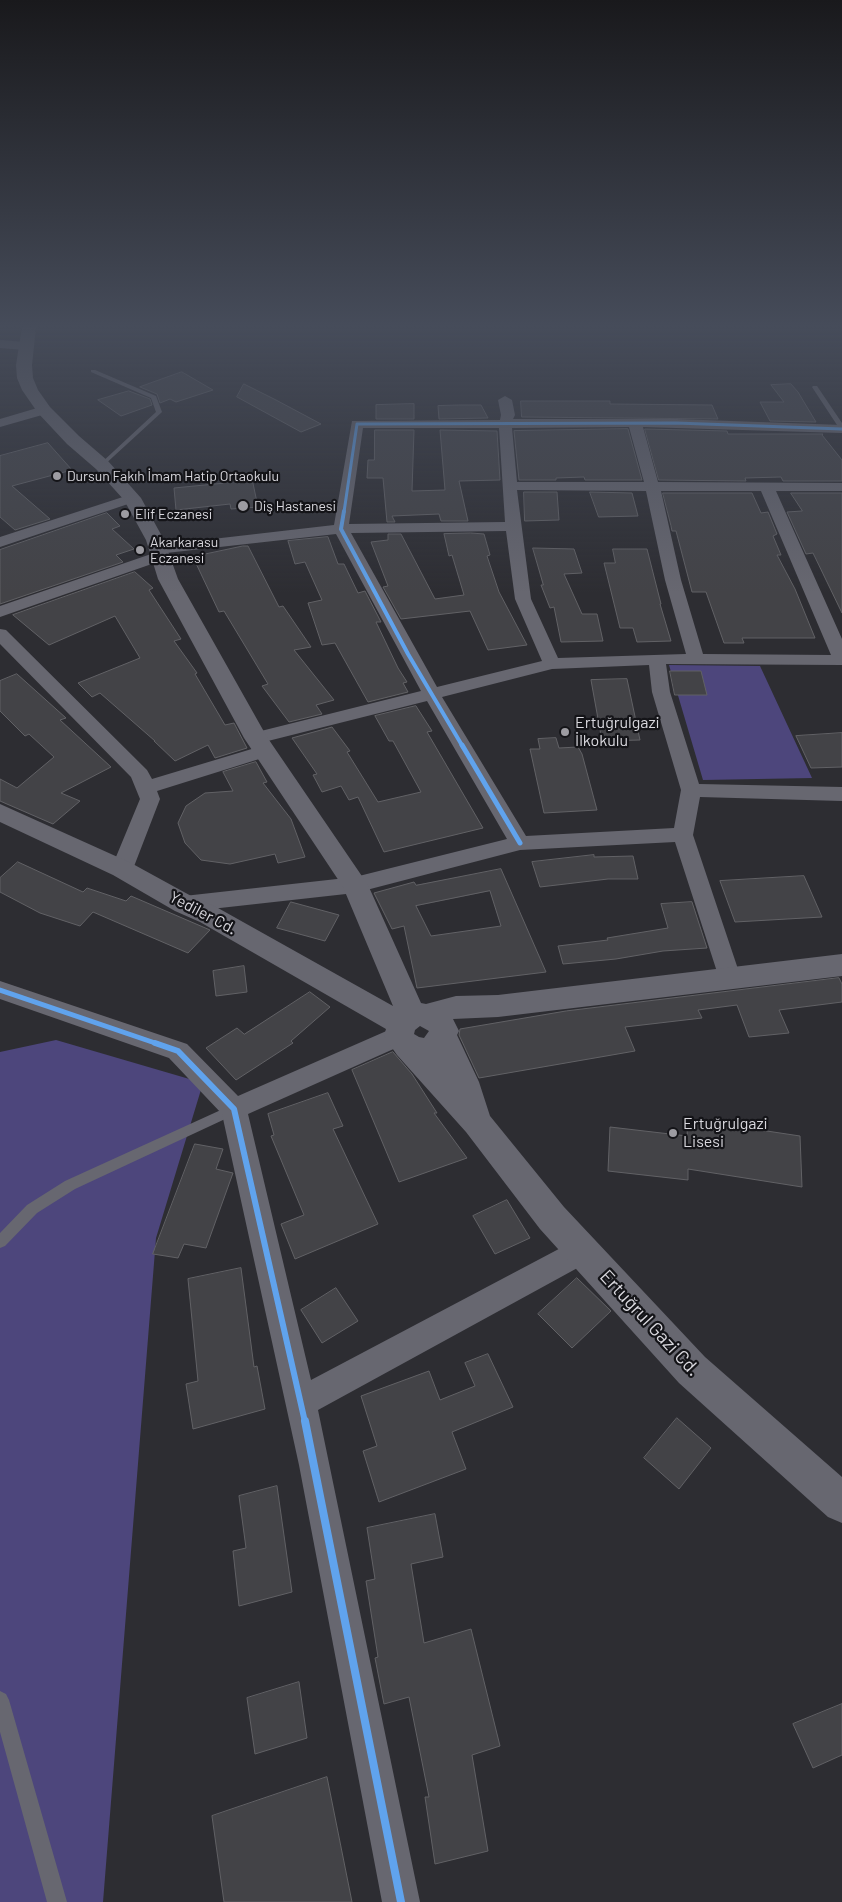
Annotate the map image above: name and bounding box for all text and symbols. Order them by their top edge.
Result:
place label: Dursun Fakıh İmam Hatip Ortaokulu [67,468,279,484]
marker: Dursun Fakıh İmam Hatip Ortaokulu [51,470,63,482]
place label: Diş Hastanesi [254,498,336,514]
marker: Diş Hastanesi [236,499,250,513]
place label: Elif Eczanesi [135,506,212,522]
marker: Elif Eczanesi [119,508,131,520]
place label: Akarkarasu Eczanesi [150,534,218,566]
marker: Akarkarasu Eczanesi [134,544,146,556]
place label: Ertuğrulgazi İlkokulu [575,713,660,751]
marker: Ertuğrulgazi İlkokulu [559,726,571,738]
street label: Yediler Cd. [166,887,240,939]
place label: Ertuğrulgazi Lisesi [683,1114,768,1152]
marker: Ertuğrulgazi Lisesi [667,1127,679,1139]
street label: Ertuğrul Gazi Cd. [595,1265,705,1381]

